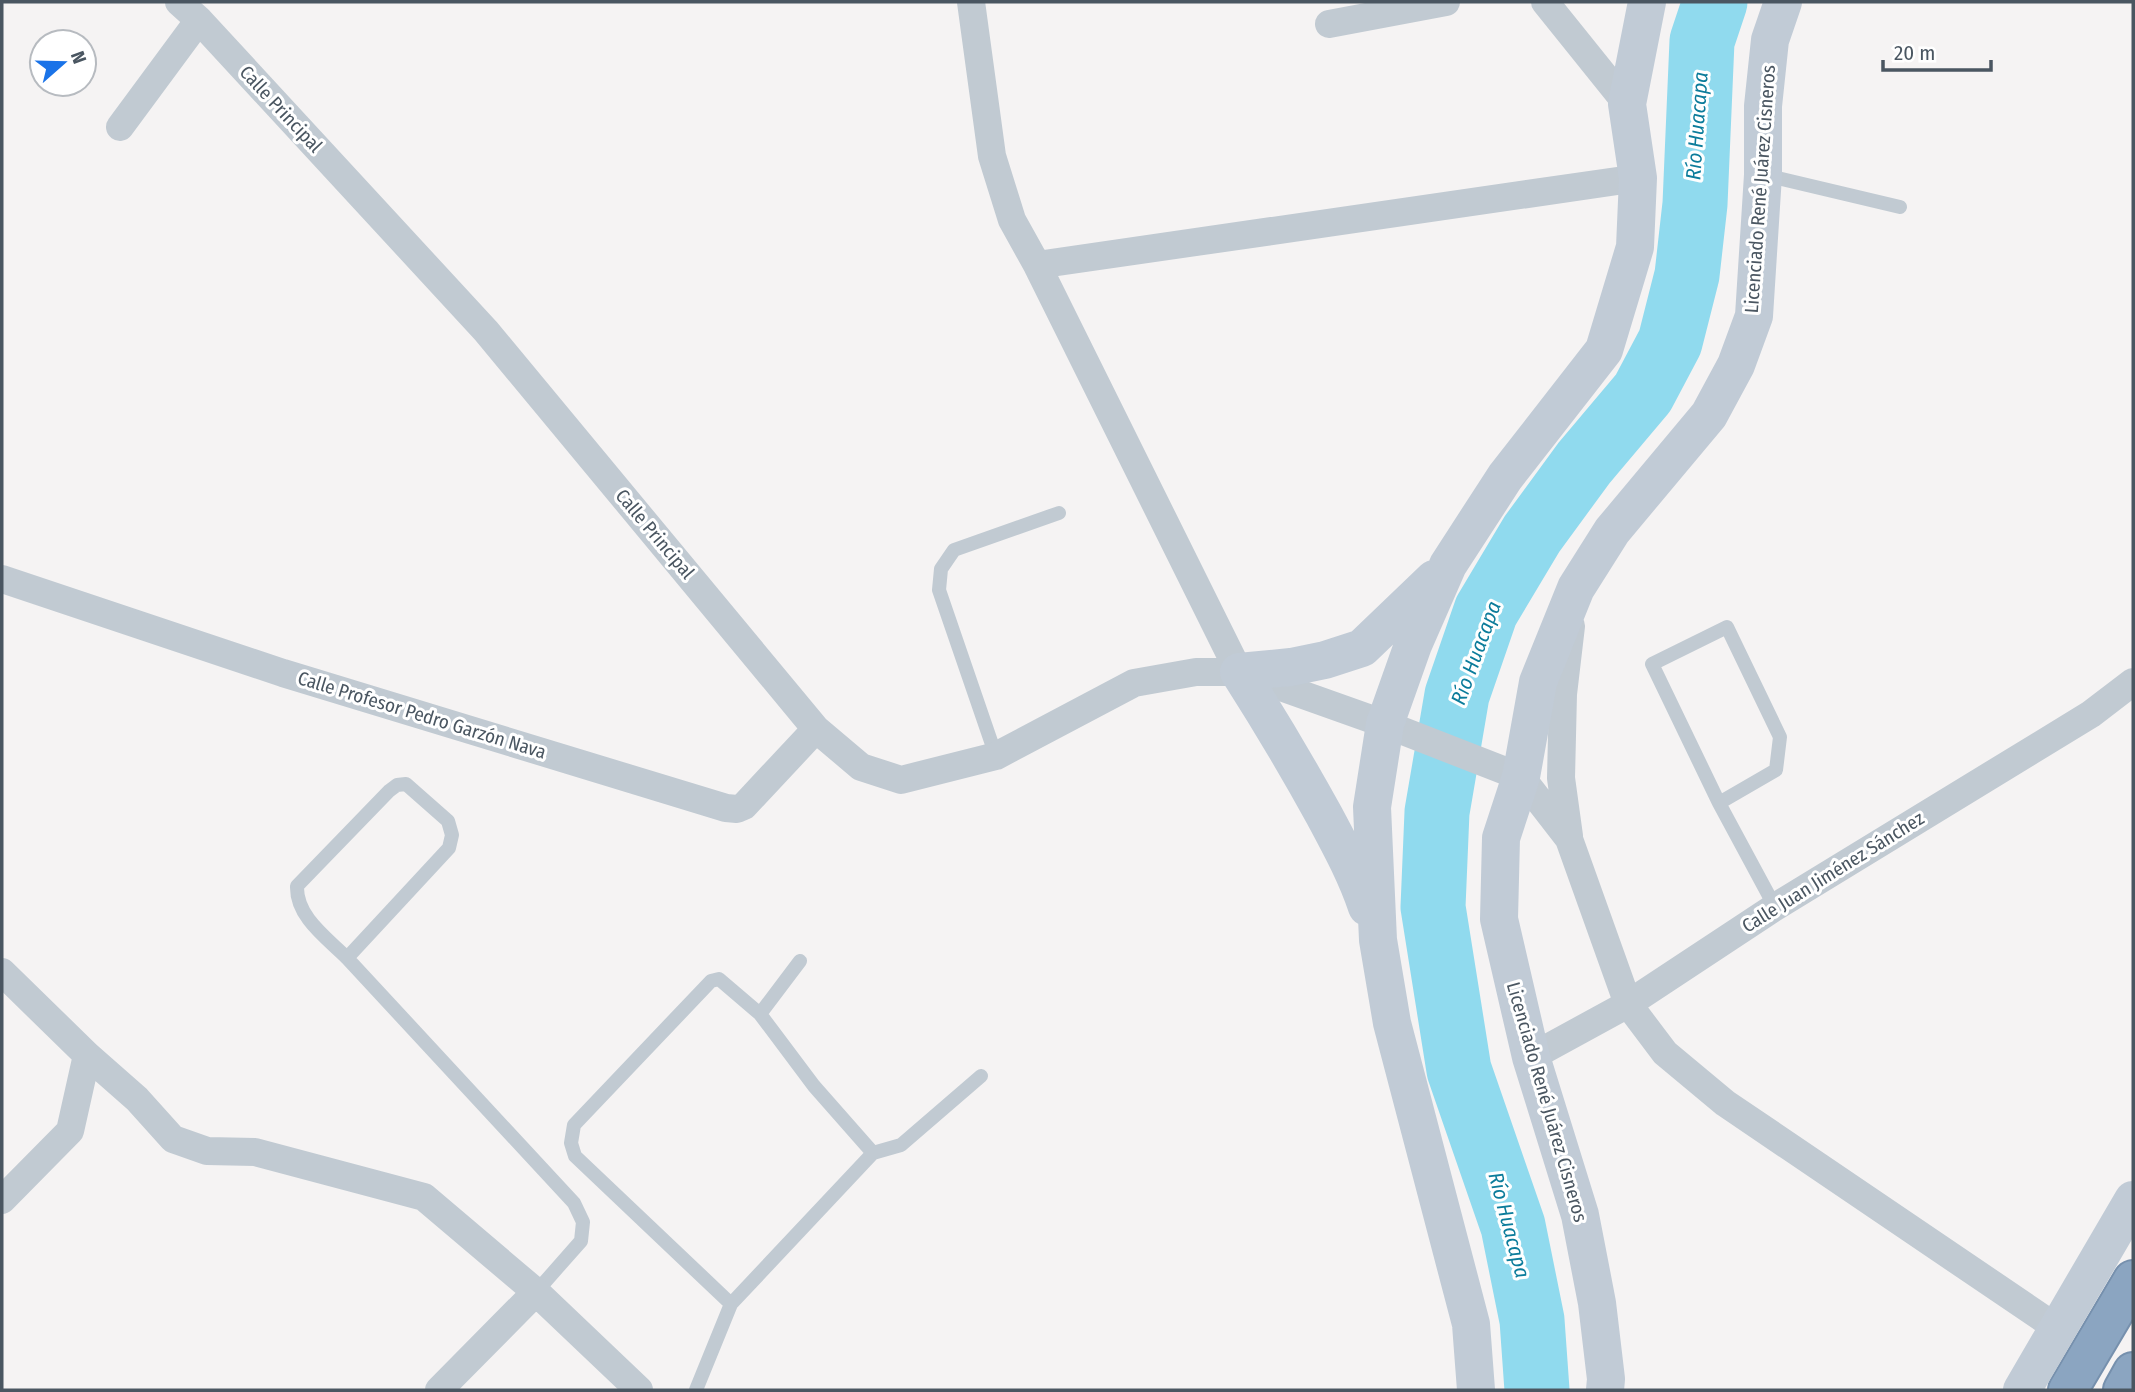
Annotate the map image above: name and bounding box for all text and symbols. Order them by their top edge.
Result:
north arrow [28,28,98,98]
scale bar [1883,28,1992,72]
text: 20 m [1894,40,1935,66]
text: N [66,48,91,67]
street label: Calle Principal [235,61,327,157]
street label: Licenciado René Juárez Cisneros [1740,64,1780,314]
water label: Río Huacapa [1680,71,1714,181]
street label: Calle Principal [611,484,699,584]
water label: Río Huacapa [1445,598,1507,708]
street label: Calle Profesor Pedro Garzón Nava [295,666,549,764]
street label: Calle Juan Jiménez Sánchez [1738,806,1929,937]
street label: Licenciado René Juárez Cisneros [1502,979,1592,1225]
water label: Río Huacapa [1482,1169,1536,1281]

